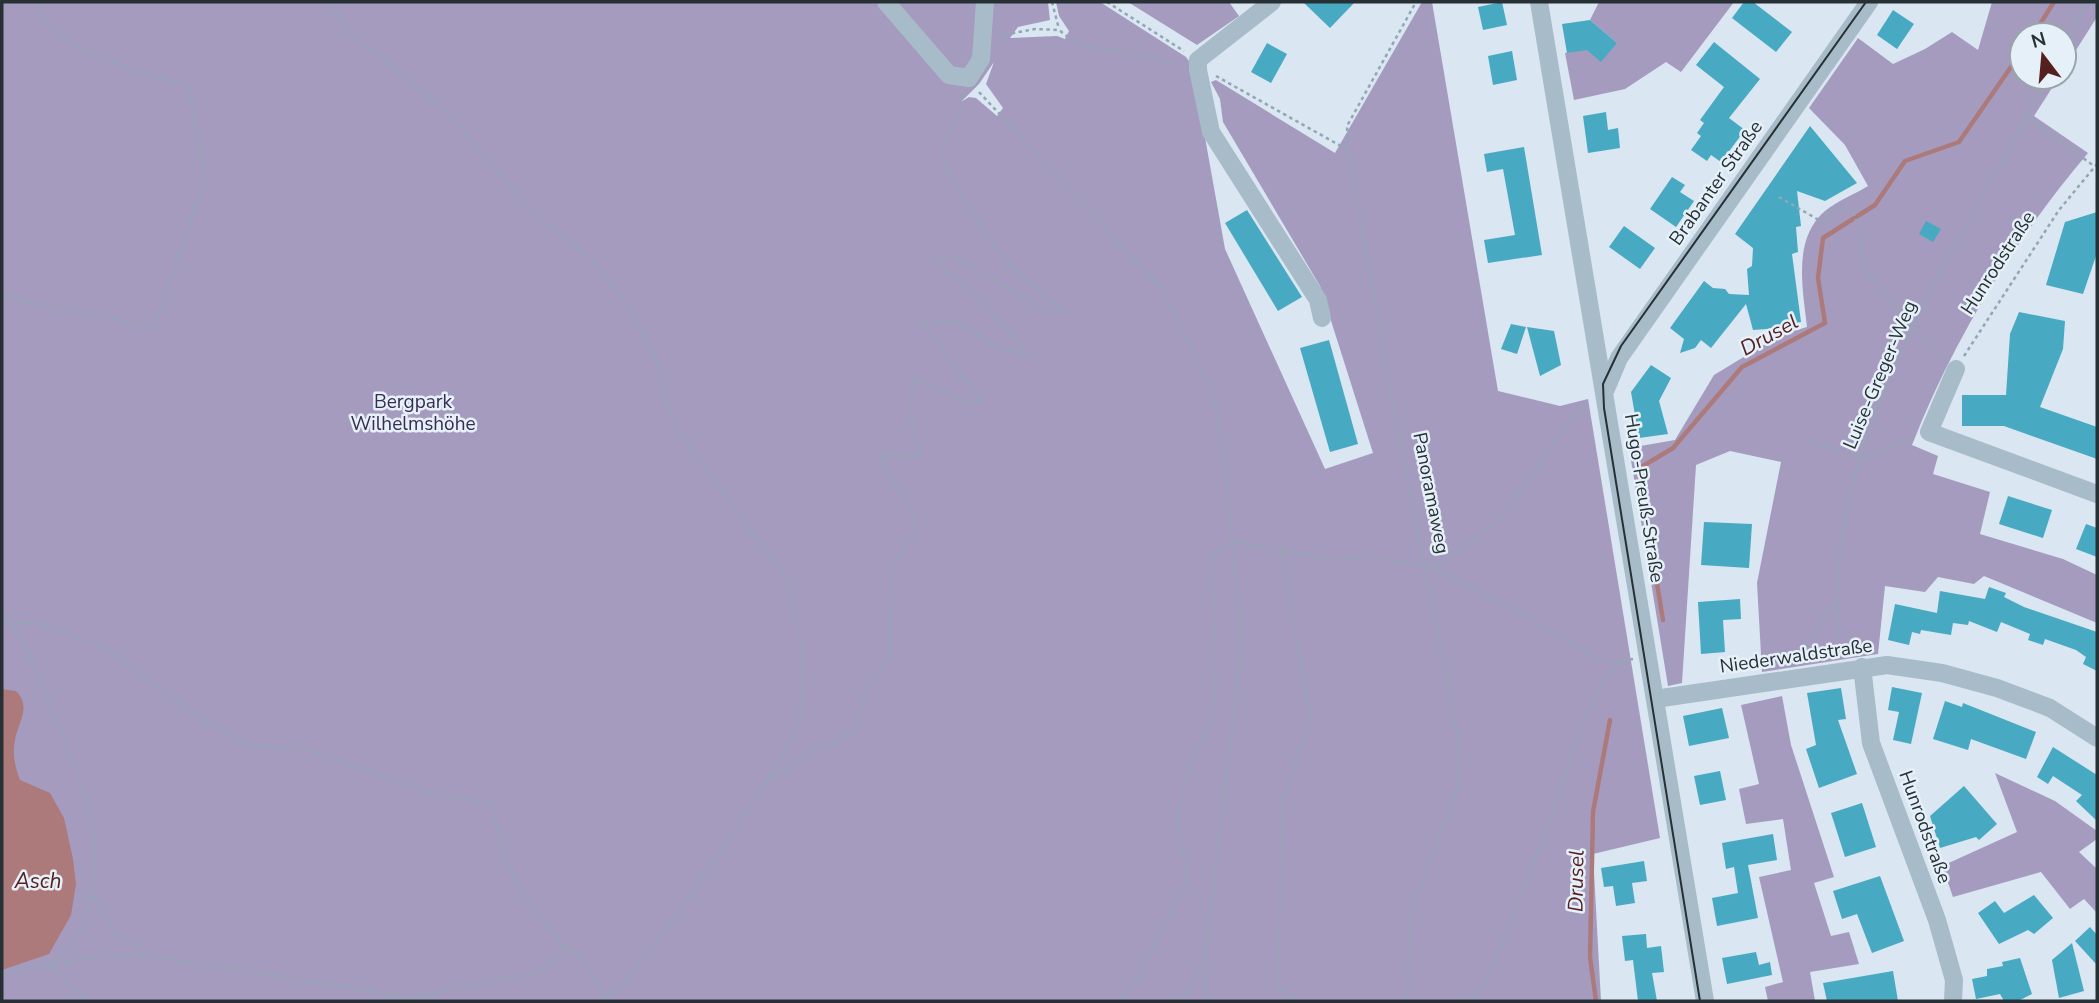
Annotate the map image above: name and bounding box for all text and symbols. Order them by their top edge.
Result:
north arrow [2008,21,2078,91]
text: N [2028,26,2049,55]
street label: Brabanter Straße [1663,115,1769,251]
street label: Hunrodstraße [1955,206,2041,320]
street label: Luise-Greger-Weg [1837,297,1923,453]
water label: Drusel [1735,308,1803,362]
park label: Bergpark Wilhelmshöhe [350,389,476,437]
street label: Hugo-Preuß-Straße [1618,412,1670,584]
street label: Panoramaweg [1406,430,1456,556]
street label: Niederwaldstraße [1718,632,1874,680]
street label: Hunrodstraße [1893,767,1957,887]
water label: Drusel [1561,850,1591,912]
water label: Asch [14,867,61,895]

